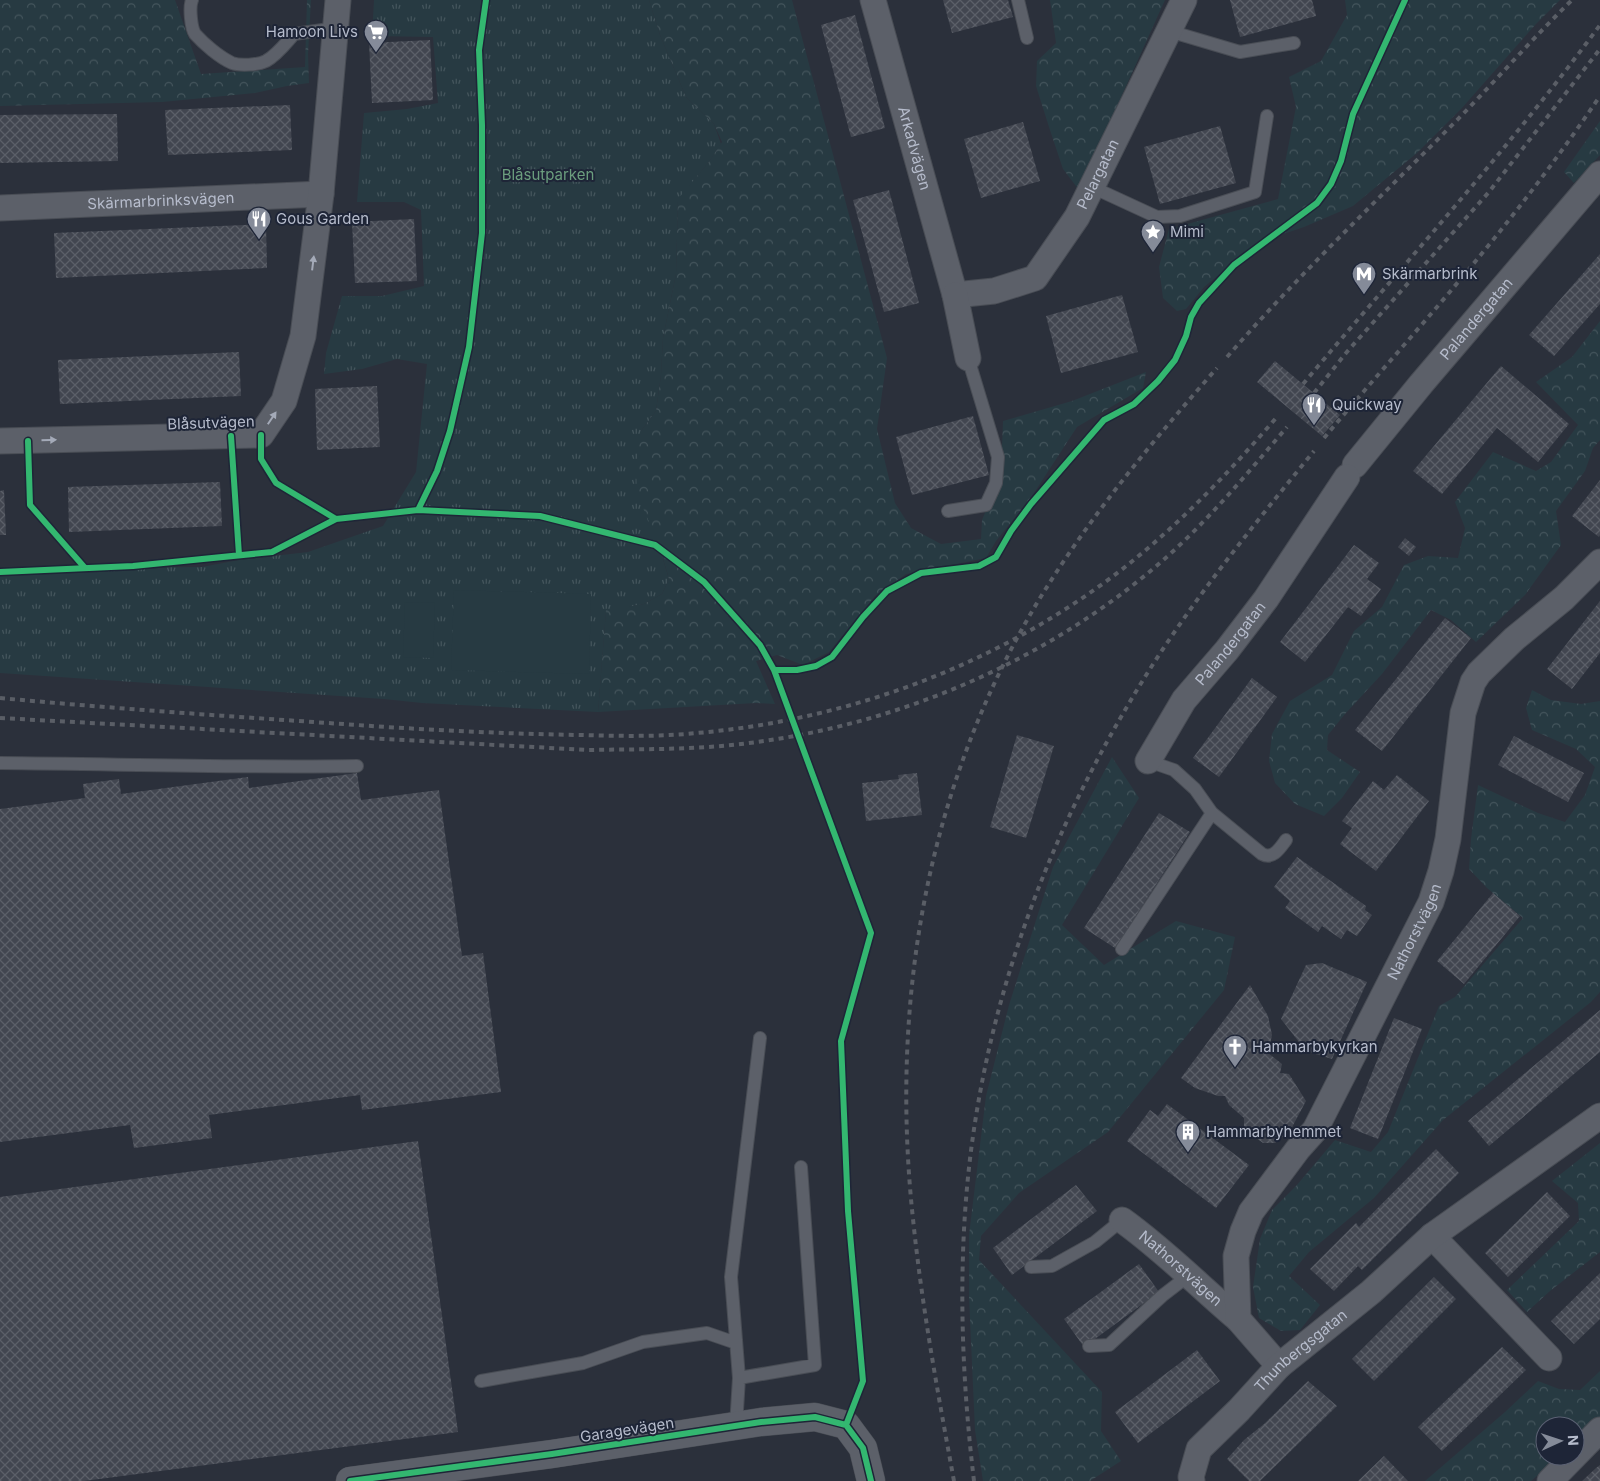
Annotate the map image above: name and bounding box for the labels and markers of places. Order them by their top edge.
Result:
supermarket icon: Hamoon Livs [363,19,389,53]
place label: Hamoon Livs [266,22,358,41]
restaurant icon: Gous Garden [246,206,272,240]
place label: Gous Garden [276,209,369,228]
place icon: Mimi [1140,219,1166,253]
place label: Mimi [1170,222,1204,241]
metro station icon: Skärmarbrink [1351,261,1377,295]
place label: Skärmarbrink [1382,264,1478,283]
restaurant icon: Quickway [1301,392,1327,426]
place label: Quickway [1332,395,1402,414]
church icon: Hammarbykyrkan [1222,1034,1248,1068]
place label: Hammarbykyrkan [1252,1037,1378,1056]
building icon: Hammarbyhemmet [1175,1119,1201,1153]
place label: Hammarbyhemmet [1206,1122,1341,1141]

